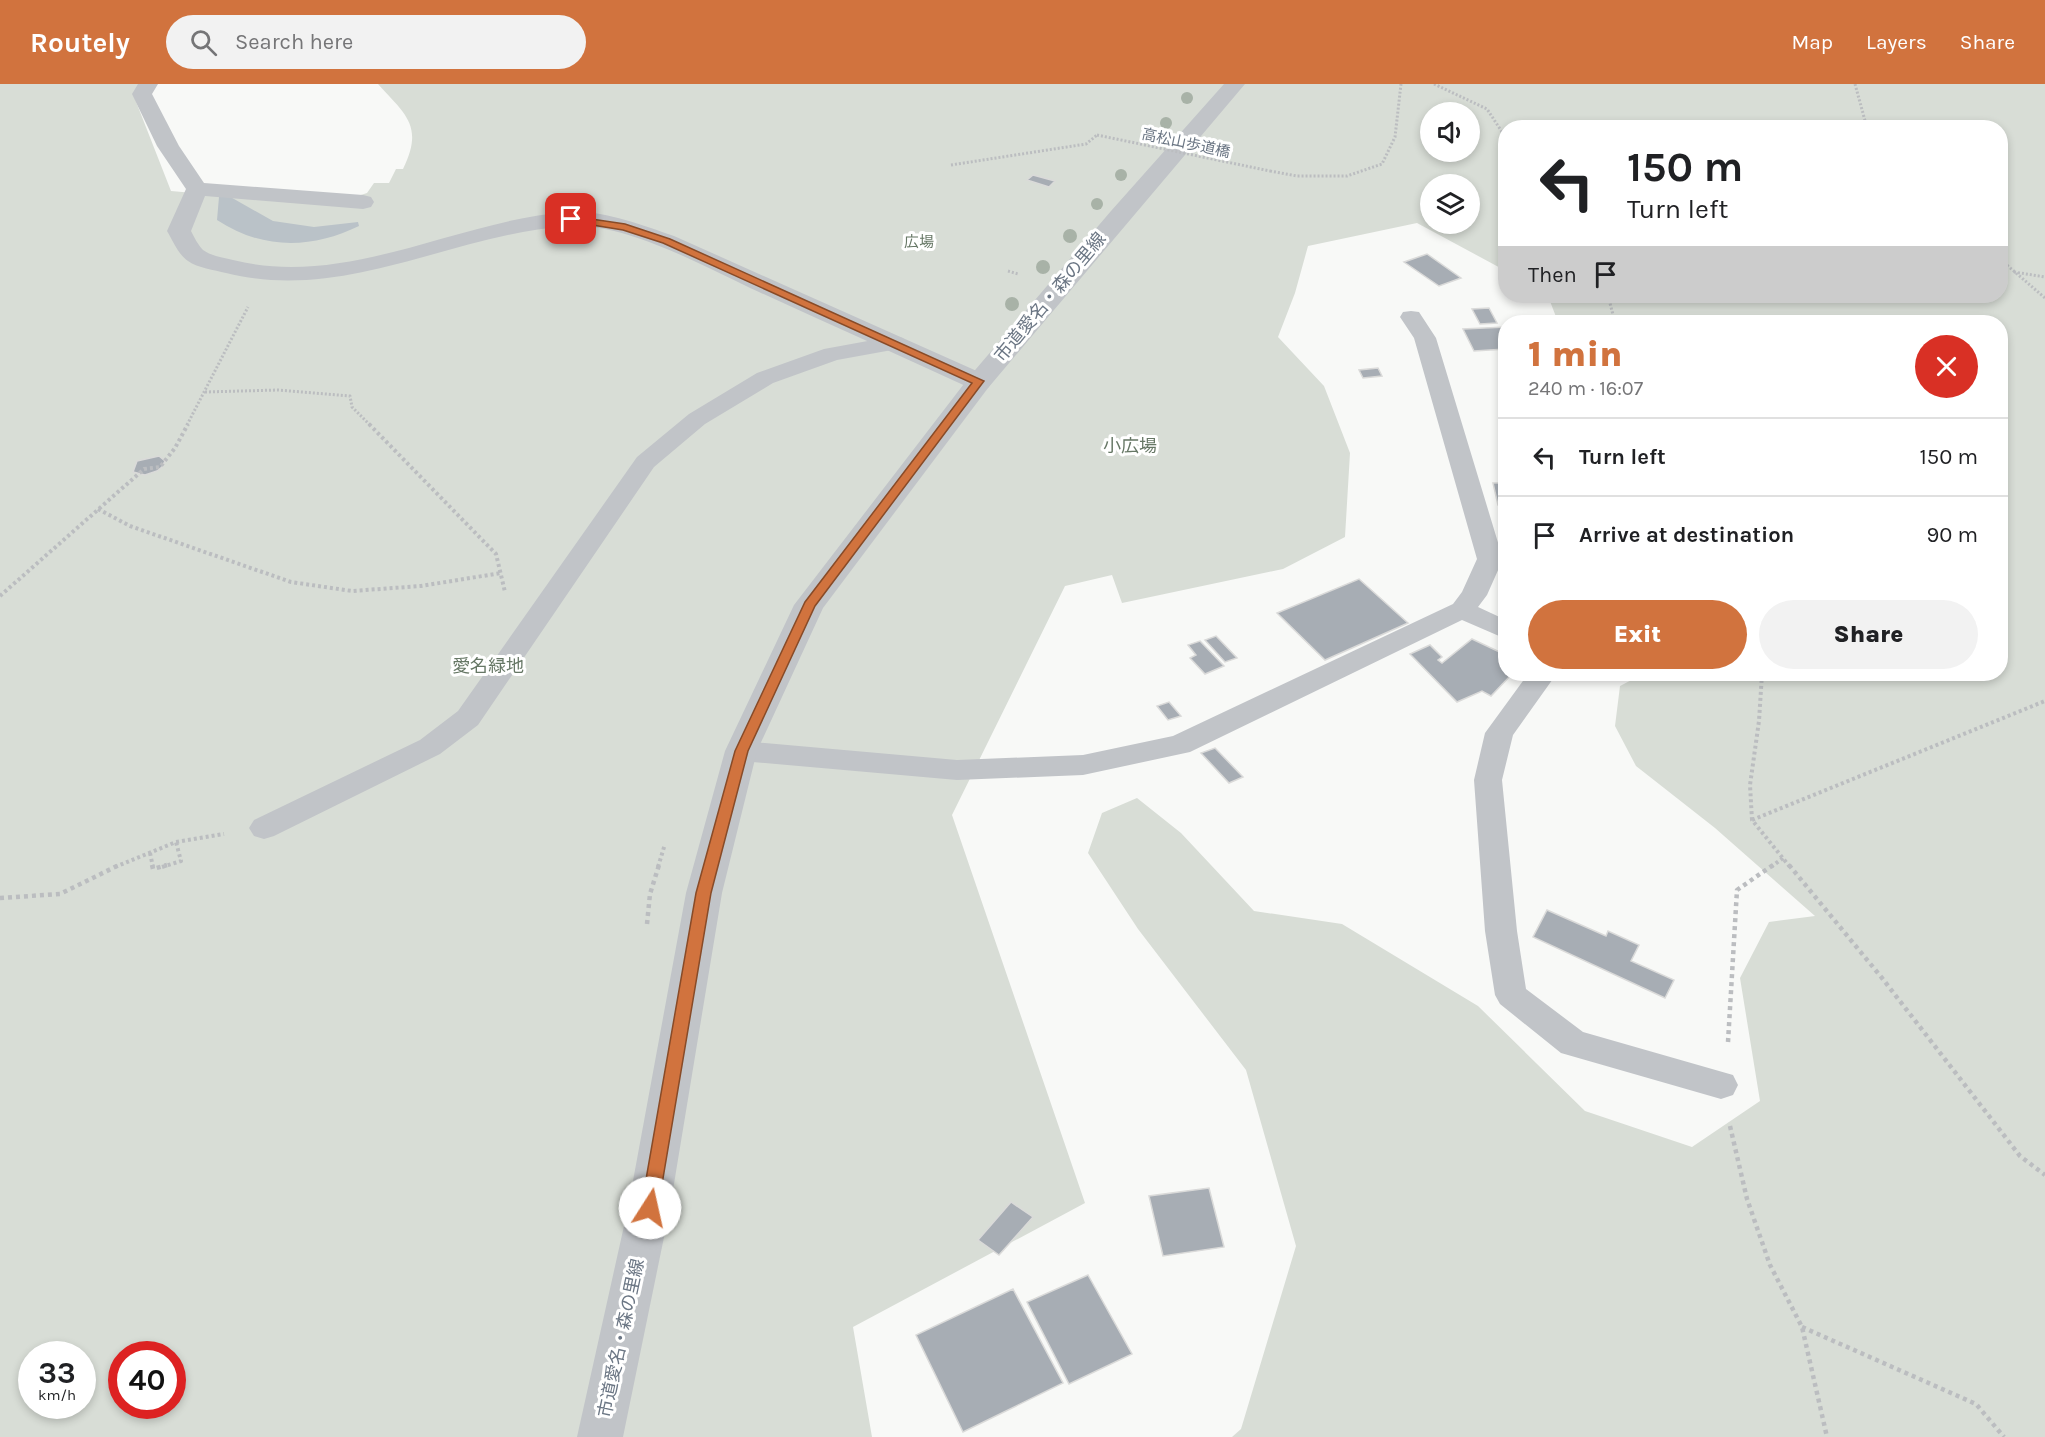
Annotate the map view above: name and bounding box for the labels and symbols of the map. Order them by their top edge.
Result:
street label: 高松山歩道橋 [1140,125,1232,161]
pin [545,193,596,244]
street label: 市道愛名・森の里線 [990,228,1110,366]
park label: 広場 [904,233,934,251]
park label: 小広場 [1103,435,1157,457]
park label: 愛名緑地 [452,655,524,677]
position arrow [618,1176,682,1240]
street label: 市道愛名・森の里線 [593,1256,649,1420]
speed limit sign: 40 [108,1341,186,1419]

